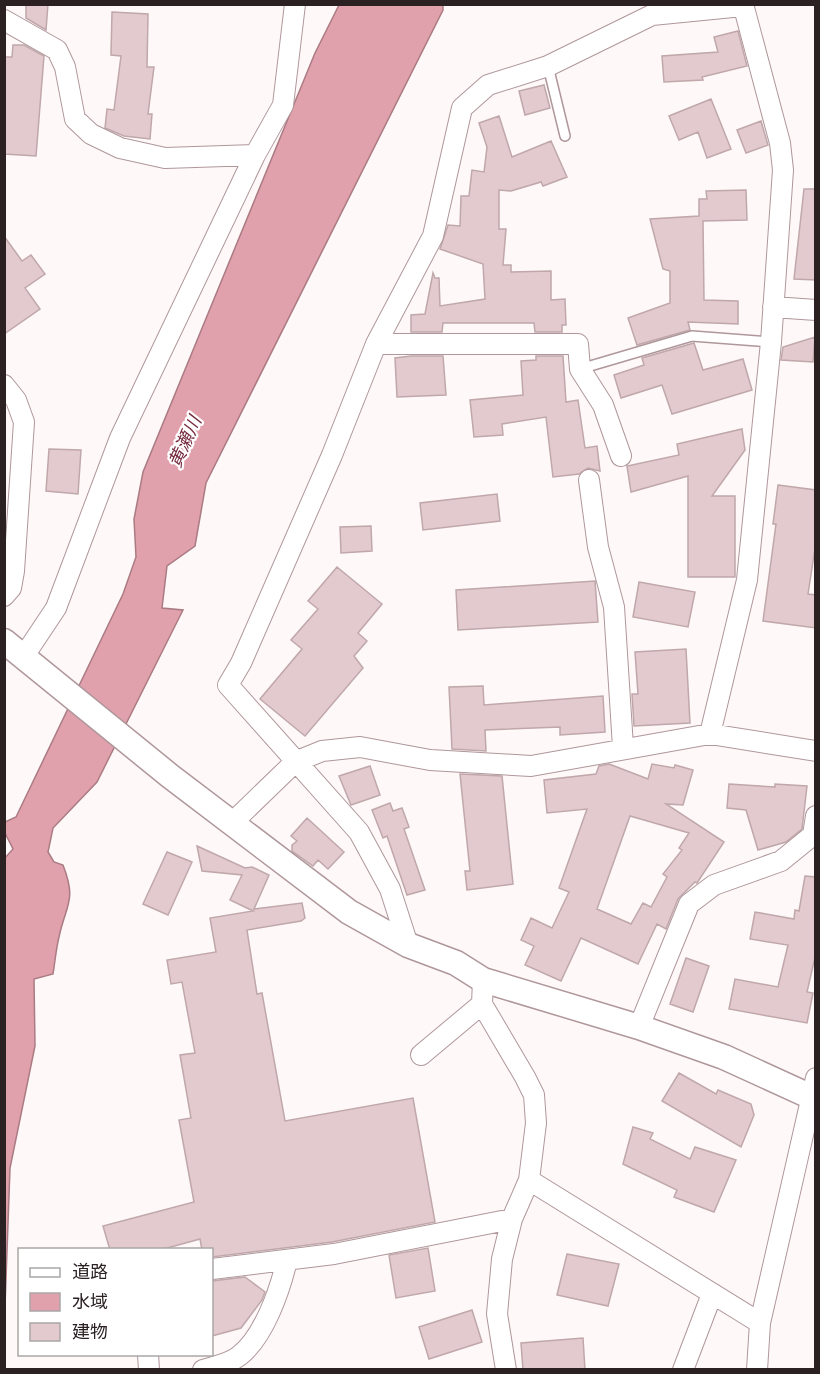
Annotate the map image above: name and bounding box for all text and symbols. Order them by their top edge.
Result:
water label: 黄瀬川 [163,411,206,471]
legend [18,1248,213,1356]
text: 道路 [72,1260,108,1282]
text: 水域 [72,1290,108,1312]
text: 建物 [72,1320,108,1342]

